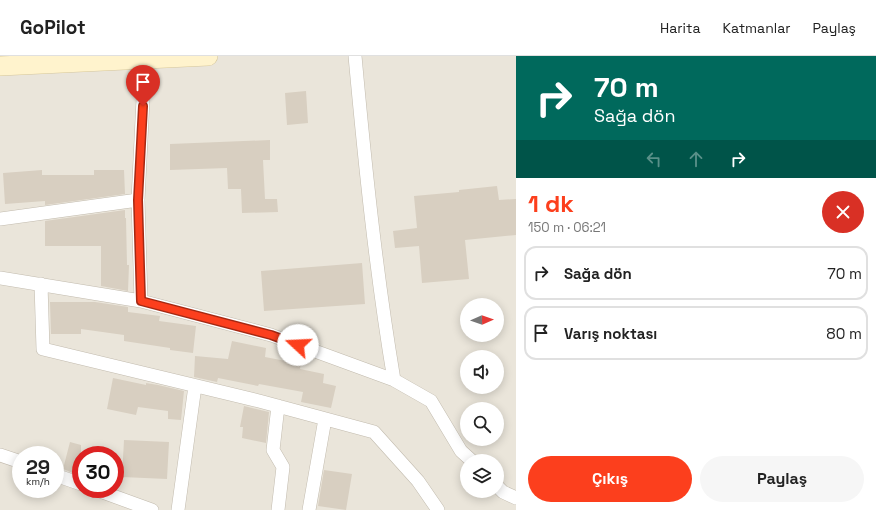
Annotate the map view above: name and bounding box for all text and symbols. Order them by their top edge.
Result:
text: GoPilot [20,15,86,40]
text: Harita [660,19,700,37]
text: Katmanlar [722,19,791,37]
text: Paylaş [813,19,856,37]
pin [126,65,160,106]
text: 70 m [594,69,659,105]
icon: arrive [132,71,154,93]
icon: right [528,72,580,124]
text: Sağa dön [594,104,675,127]
icon: left [643,148,665,170]
icon: ahead [685,148,707,170]
icon: right [727,148,749,170]
text: 1 dk [528,188,574,219]
button: close [822,191,864,233]
text: 150 m · 06:21 [528,219,606,236]
icon: right [530,262,552,284]
text: Sağa dön [564,264,632,283]
text: 70 m [827,264,862,283]
north arrow [460,298,504,342]
map controls [460,298,504,498]
icon: arrive [530,322,552,344]
position arrow [277,324,319,366]
text: Varış noktası [564,324,657,343]
text: 80 m [826,324,862,343]
button: sound [460,350,504,394]
button: search [460,402,504,446]
speed limit sign: 30 [72,446,124,498]
text: 29 [26,454,50,480]
button: layers [460,454,504,498]
button: Çıkış [528,456,692,502]
button: Paylaş [700,456,864,502]
text: km/h [26,475,50,488]

